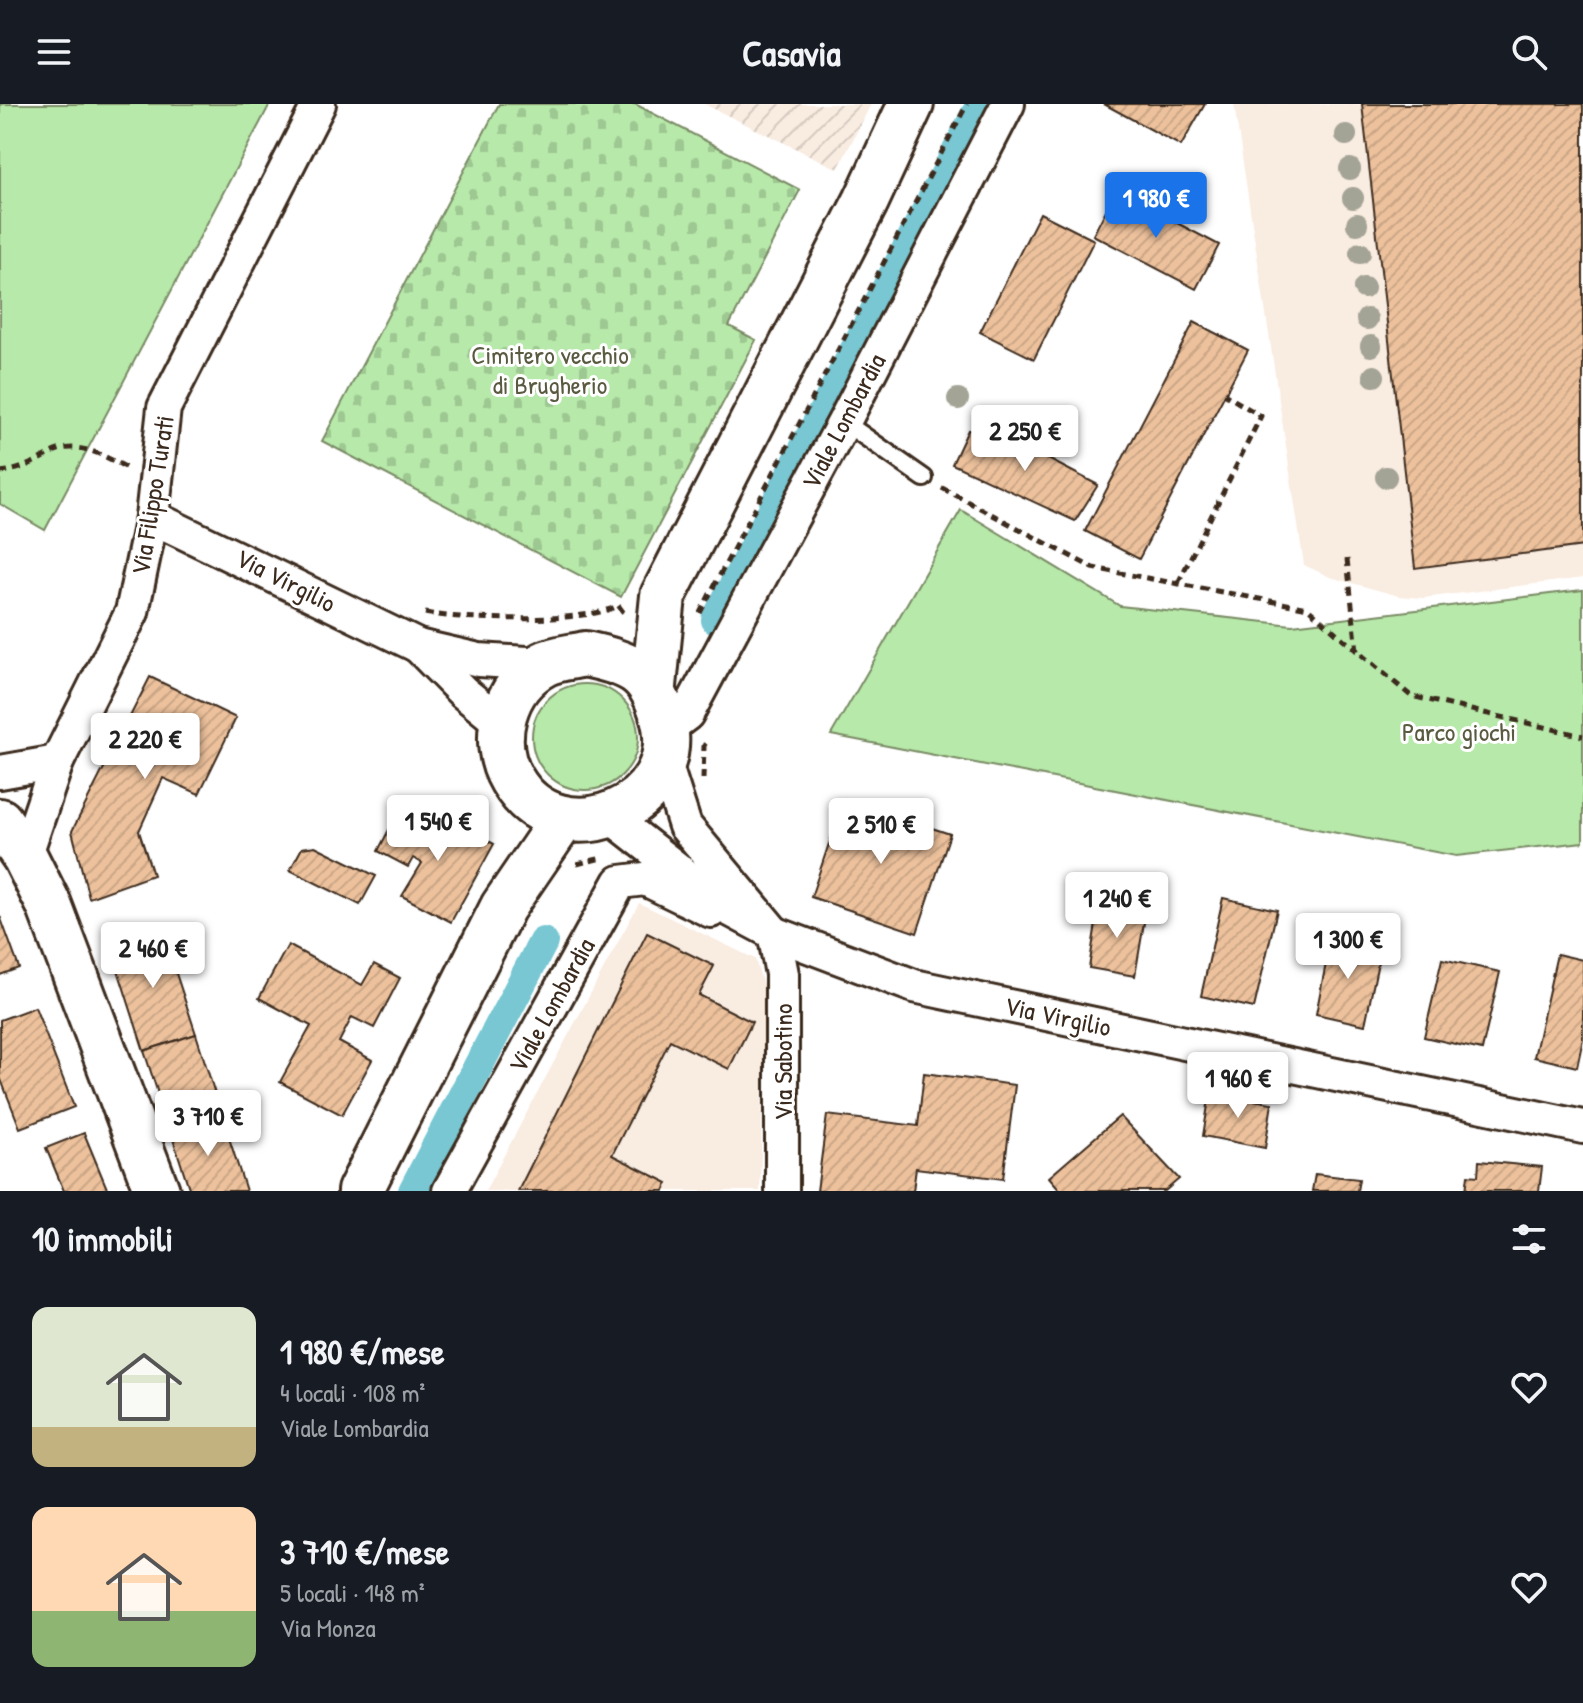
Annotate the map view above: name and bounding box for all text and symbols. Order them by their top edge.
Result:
text: Casavia [742,28,841,77]
icon: menu [32,30,76,74]
icon: search [1507,30,1551,74]
pin: 1 980 € [1082,172,1230,240]
text: 1 980 € [1123,180,1189,215]
park label: Cimitero vecchio di Brugherio [471,337,629,402]
street label: Viale Lombardia [793,347,893,495]
pin: 2 250 € [951,405,1099,473]
street label: Via Filippo Turati [122,413,182,577]
text: 2 250 € [989,413,1061,448]
street label: Via Virgilio [230,540,342,620]
pin: 2 220 € [71,713,219,781]
park label: Parco giochi [1402,714,1516,749]
text: 2 220 € [109,721,181,756]
pin: 1 540 € [364,795,512,863]
pin: 2 510 € [807,798,955,866]
text: 1 540 € [405,803,471,838]
text: 2 510 € [847,806,915,841]
pin: 1 240 € [1043,872,1191,940]
text: 1 240 € [1083,880,1151,915]
pin: 1 300 € [1274,913,1422,981]
text: 1 300 € [1314,921,1382,956]
pin: 2 460 € [79,922,227,990]
text: 2 460 € [119,930,187,965]
street label: Viale Lombardia [500,931,602,1079]
street label: Via Virgilio [1002,988,1114,1044]
street label: Via Sabotino [765,1004,800,1120]
pin: 1 960 € [1164,1052,1312,1120]
text: 1 960 € [1205,1060,1271,1095]
pin: 3 710 € [134,1090,282,1158]
text: 3 710 € [173,1098,243,1133]
text: 10 immobili [32,1216,173,1262]
icon: filters [1507,1217,1551,1261]
text: 1 980 €/mese [280,1329,444,1375]
icon: home [96,1339,192,1435]
icon: heart [1507,1365,1551,1409]
text: 4 locali · 108 m² [280,1375,425,1410]
text: Viale Lombardia [280,1410,429,1445]
text: 3 710 €/mese [280,1529,449,1575]
icon: home [96,1539,192,1635]
icon: heart [1507,1565,1551,1609]
text: 5 locali · 148 m² [280,1575,425,1610]
text: Via Monza [280,1610,376,1645]

